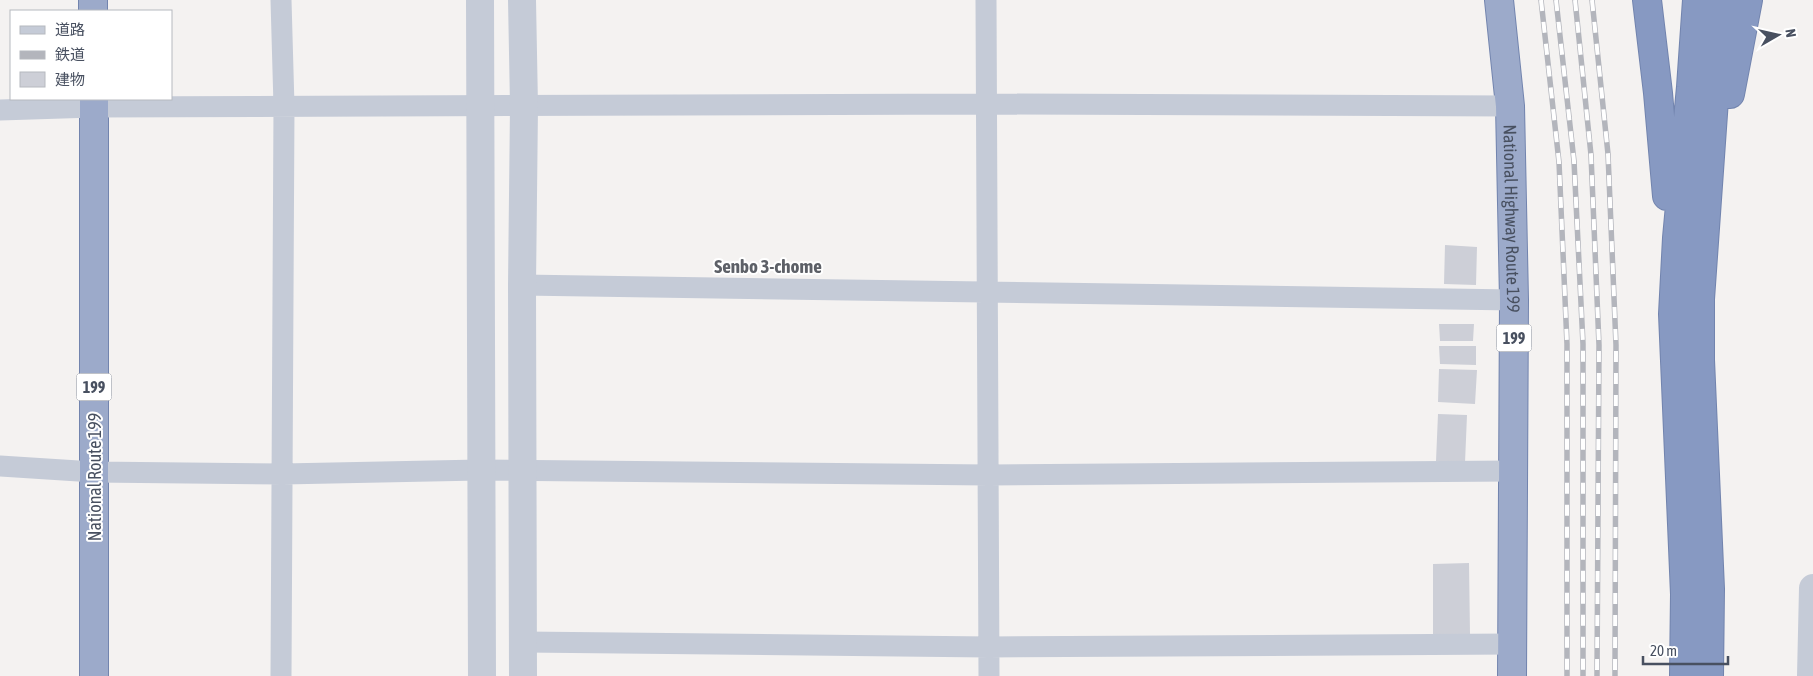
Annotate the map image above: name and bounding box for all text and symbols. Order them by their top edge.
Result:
legend [10,10,172,100]
north arrow [1753,10,1803,60]
text: 道路 [55,21,85,38]
text: N [1782,28,1799,38]
text: 鉄道 [55,46,85,63]
text: 建物 [55,71,85,88]
street label: National Highway Route 199 [1500,124,1525,313]
district label: Senbo 3-chome [714,255,822,277]
road number: 199 [1496,324,1532,352]
road number: 199 [76,374,112,401]
street label: National Route 199 [84,413,105,541]
scale bar [1643,634,1728,666]
text: 20 m [1650,642,1677,659]

